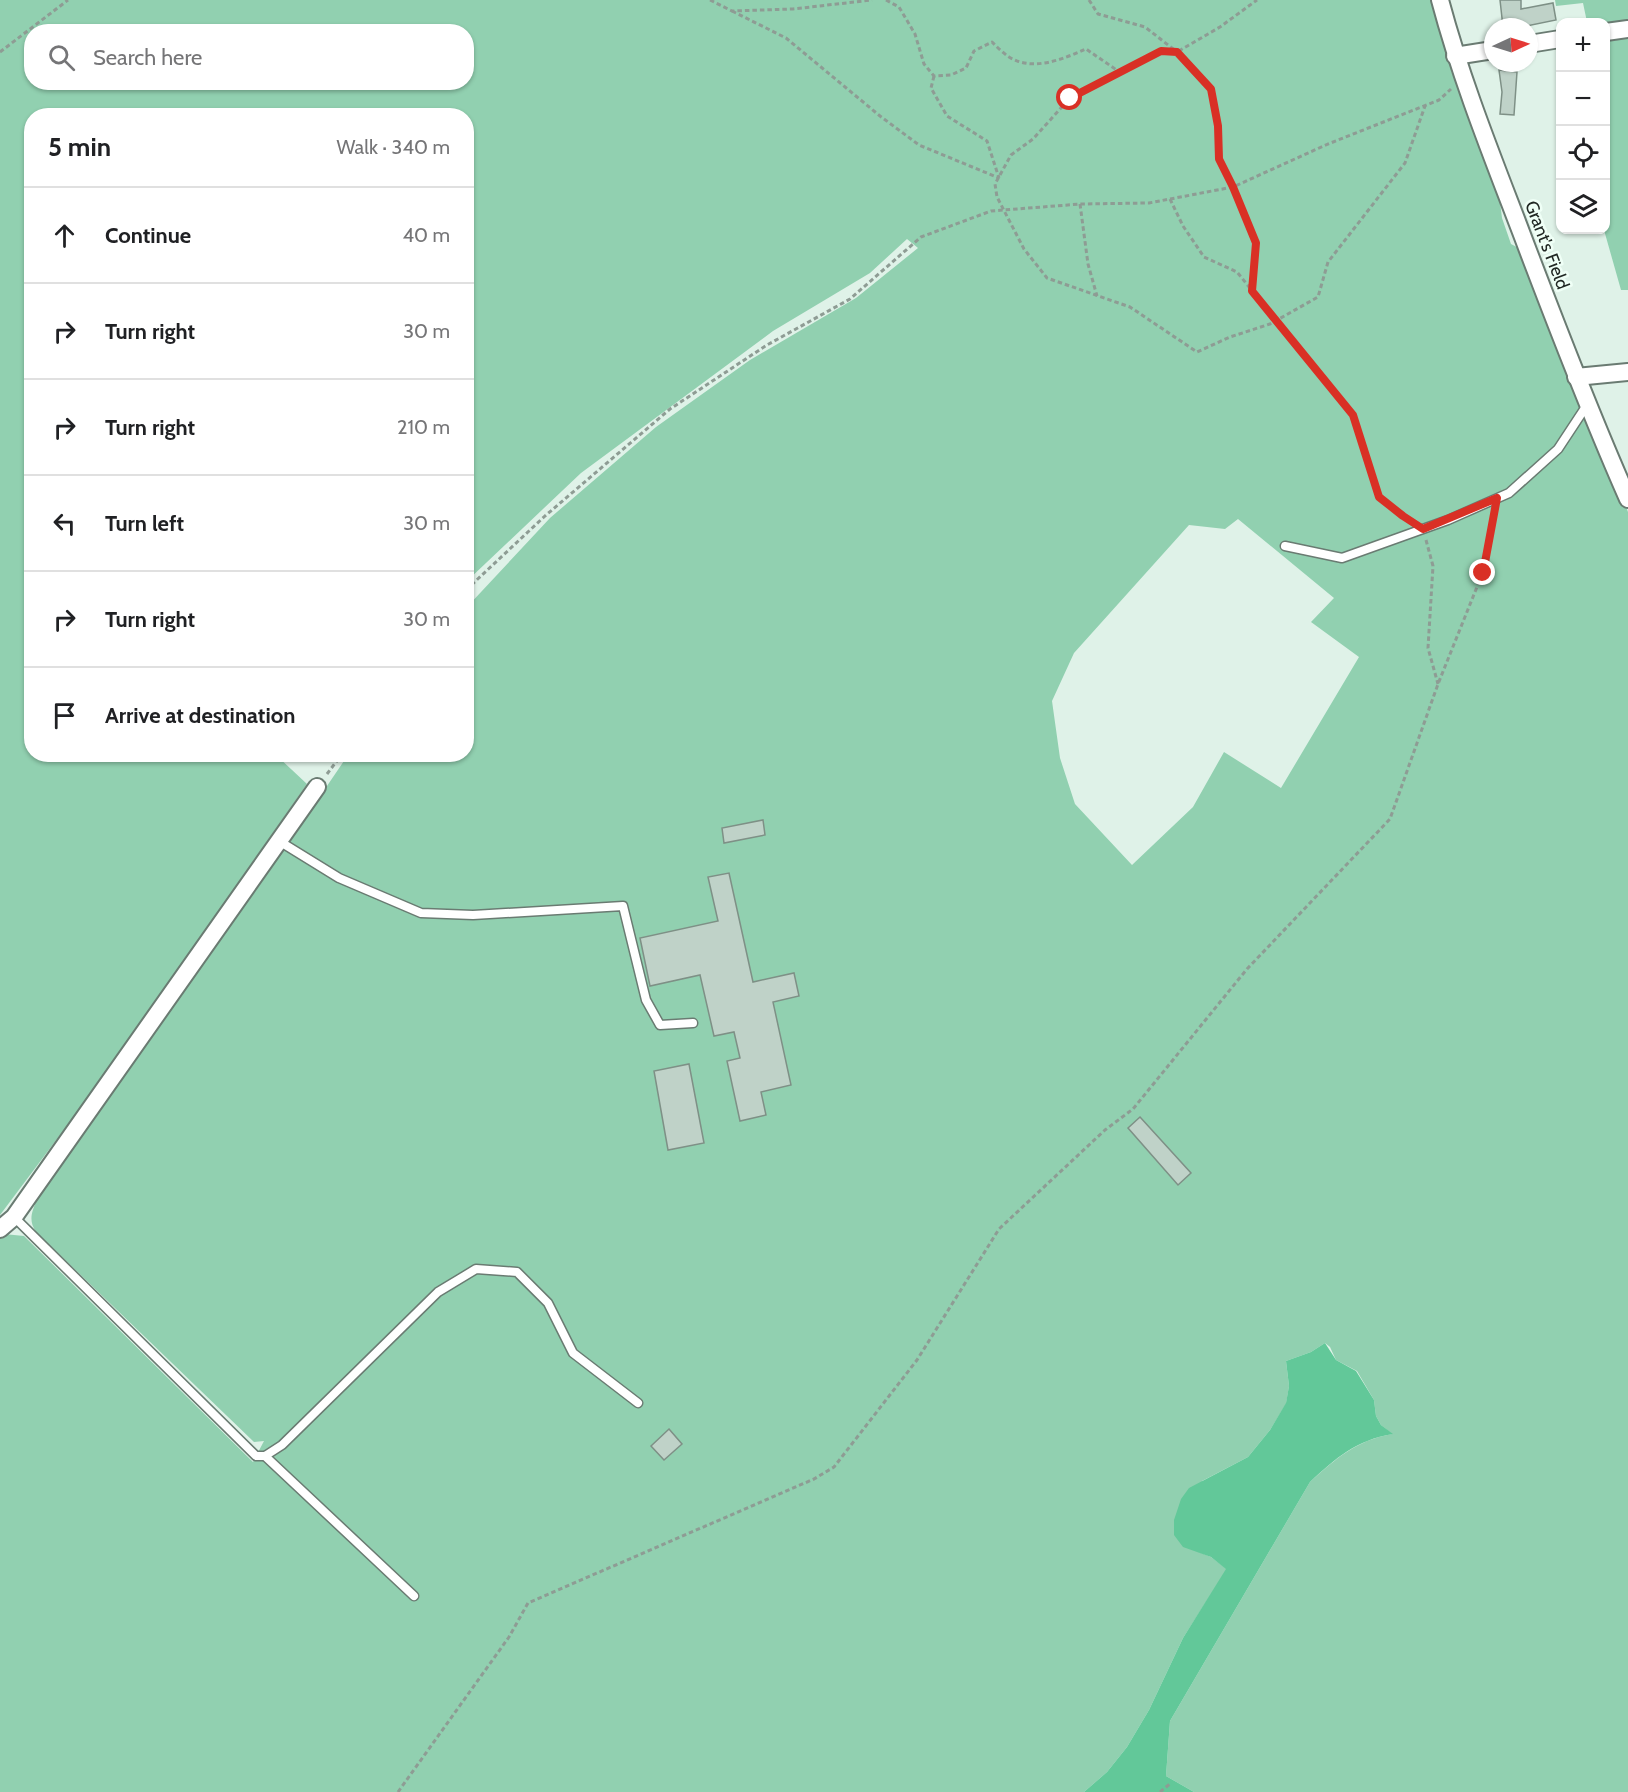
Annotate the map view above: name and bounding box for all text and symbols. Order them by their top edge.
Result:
north arrow [1484,18,1538,72]
map controls [1556,18,1610,234]
button: + [1556,18,1610,72]
search box [24,24,474,90]
icon: search [45,41,78,74]
text: Search here [93,44,202,71]
button: − [1556,72,1610,126]
route start [1056,84,1082,110]
button: locate [1556,126,1610,180]
text: 5 min [48,131,111,163]
text: Walk · 340 m [336,135,450,159]
button: layers [1556,180,1610,234]
street label: Grant's Field [1520,198,1574,292]
icon: ahead [48,219,81,252]
text: Continue [105,222,191,249]
text: 40 m [402,223,450,247]
icon: right [48,315,81,348]
text: Turn right [105,318,195,345]
text: 30 m [403,319,450,343]
icon: right [48,411,81,444]
text: Turn right [105,414,195,441]
text: 210 m [397,415,450,439]
icon: left [48,507,81,540]
text: Turn left [105,510,184,537]
text: 30 m [403,511,450,535]
route end [1469,559,1495,585]
icon: right [48,603,81,636]
text: Turn right [105,606,195,633]
text: 30 m [403,607,450,631]
icon: arrive [48,699,81,732]
text: Arrive at destination [105,702,295,729]

